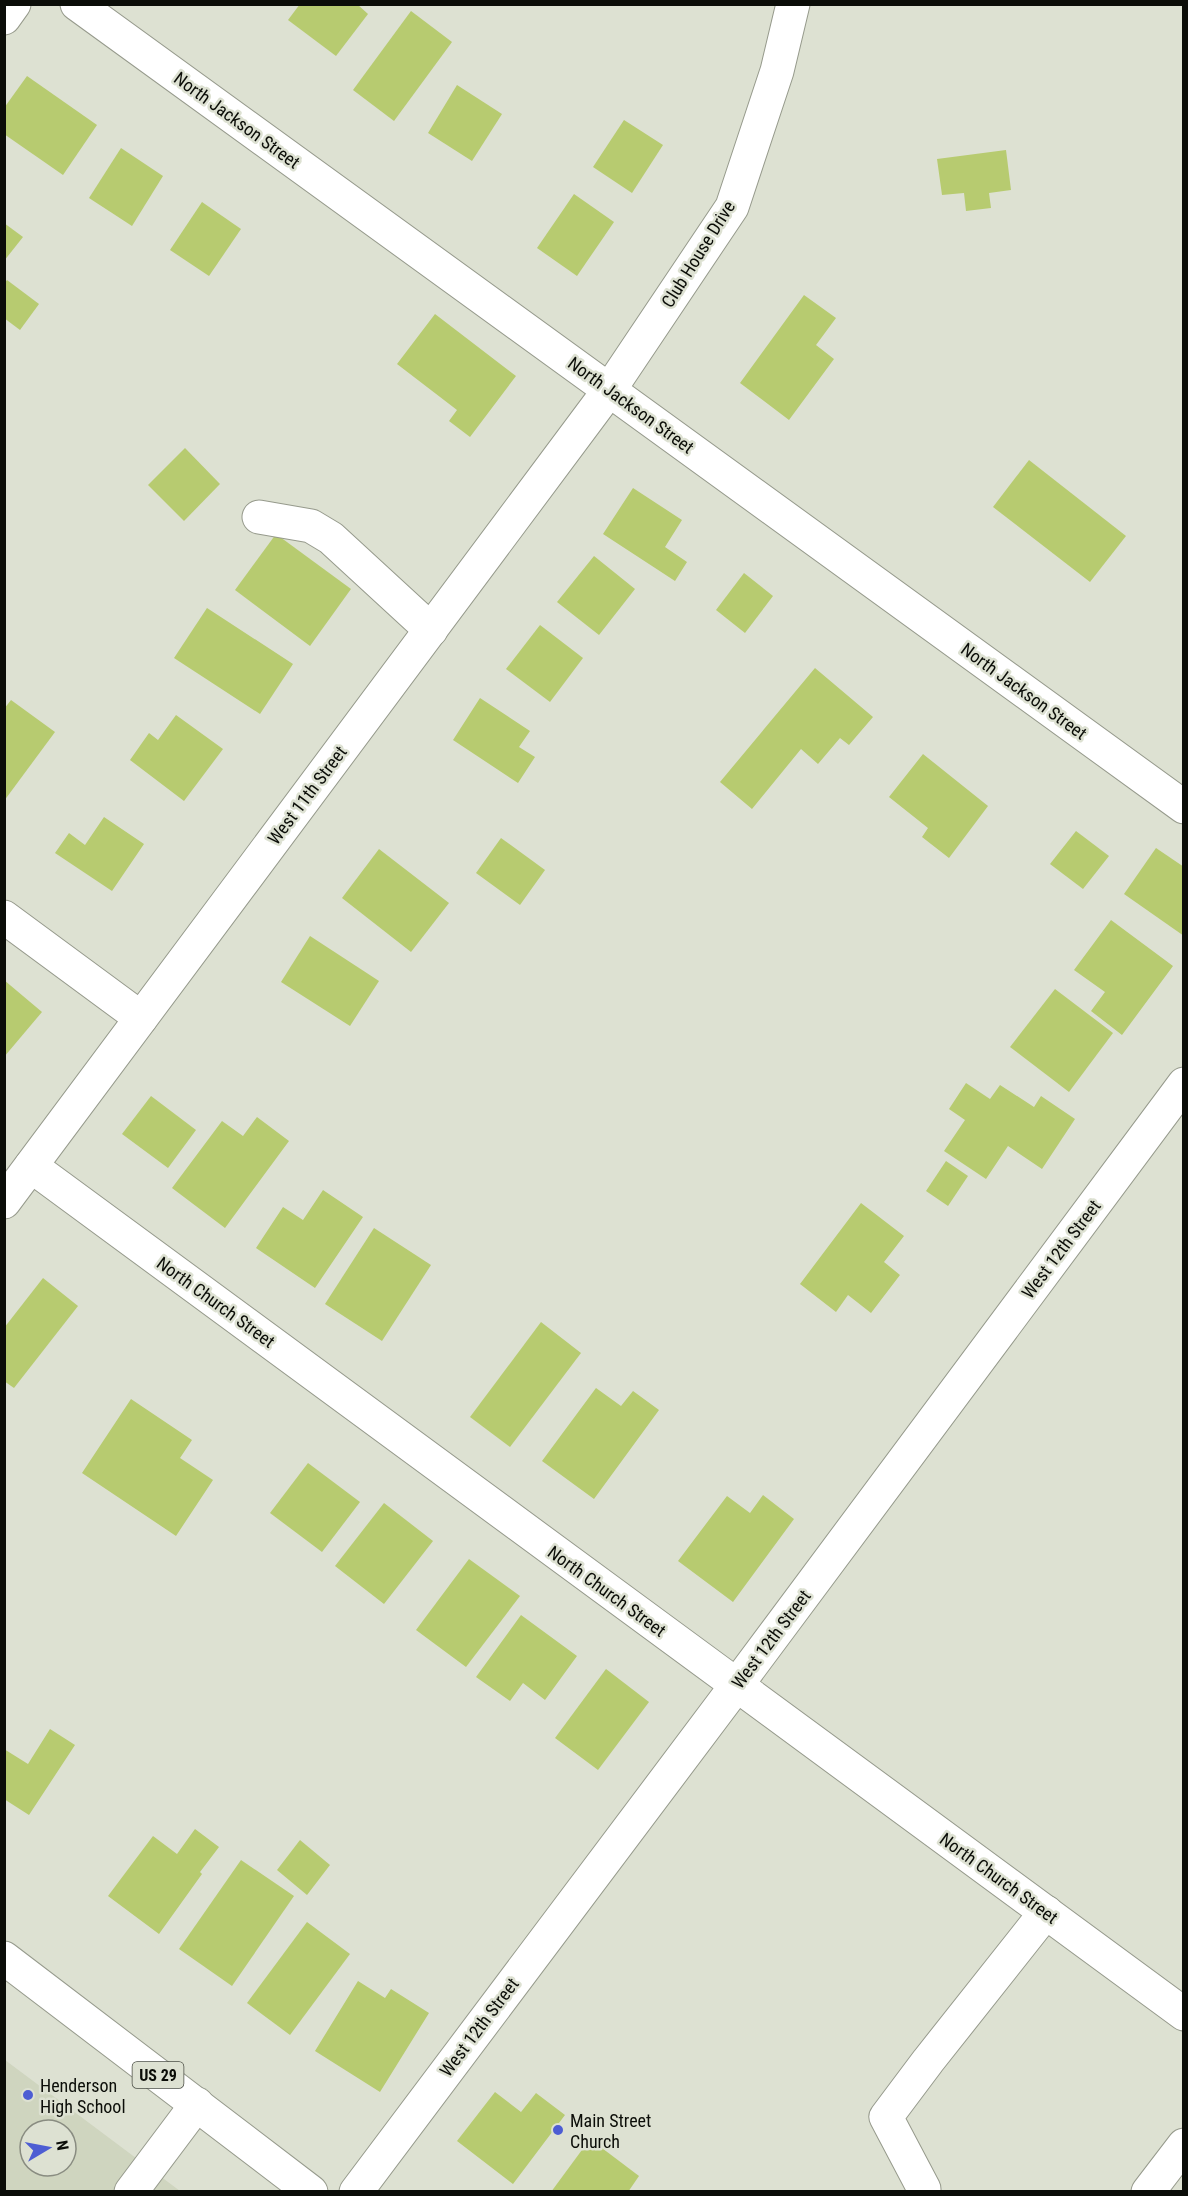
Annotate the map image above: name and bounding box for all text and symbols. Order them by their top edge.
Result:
street label: North Jackson Street [170,67,304,173]
street label: Club House Drive [657,197,739,311]
street label: North Jackson Street [564,352,698,458]
street label: North Jackson Street [957,638,1091,744]
street label: West 11th Street [263,742,351,848]
street label: West 12th Street [1017,1196,1105,1302]
street label: North Church Street [153,1252,279,1352]
street label: North Church Street [544,1541,670,1641]
street label: West 12th Street [727,1586,815,1692]
street label: North Church Street [936,1828,1062,1928]
street label: West 12th Street [435,1974,523,2080]
road number: US 29 [132,2062,184,2088]
place label: Henderson High School [40,2075,126,2117]
marker: Henderson High School [21,2088,35,2102]
place label: Main Street Church [570,2110,651,2152]
north arrow [18,2118,78,2178]
marker: Main Street Church [551,2123,565,2137]
text: N [52,2139,72,2152]

